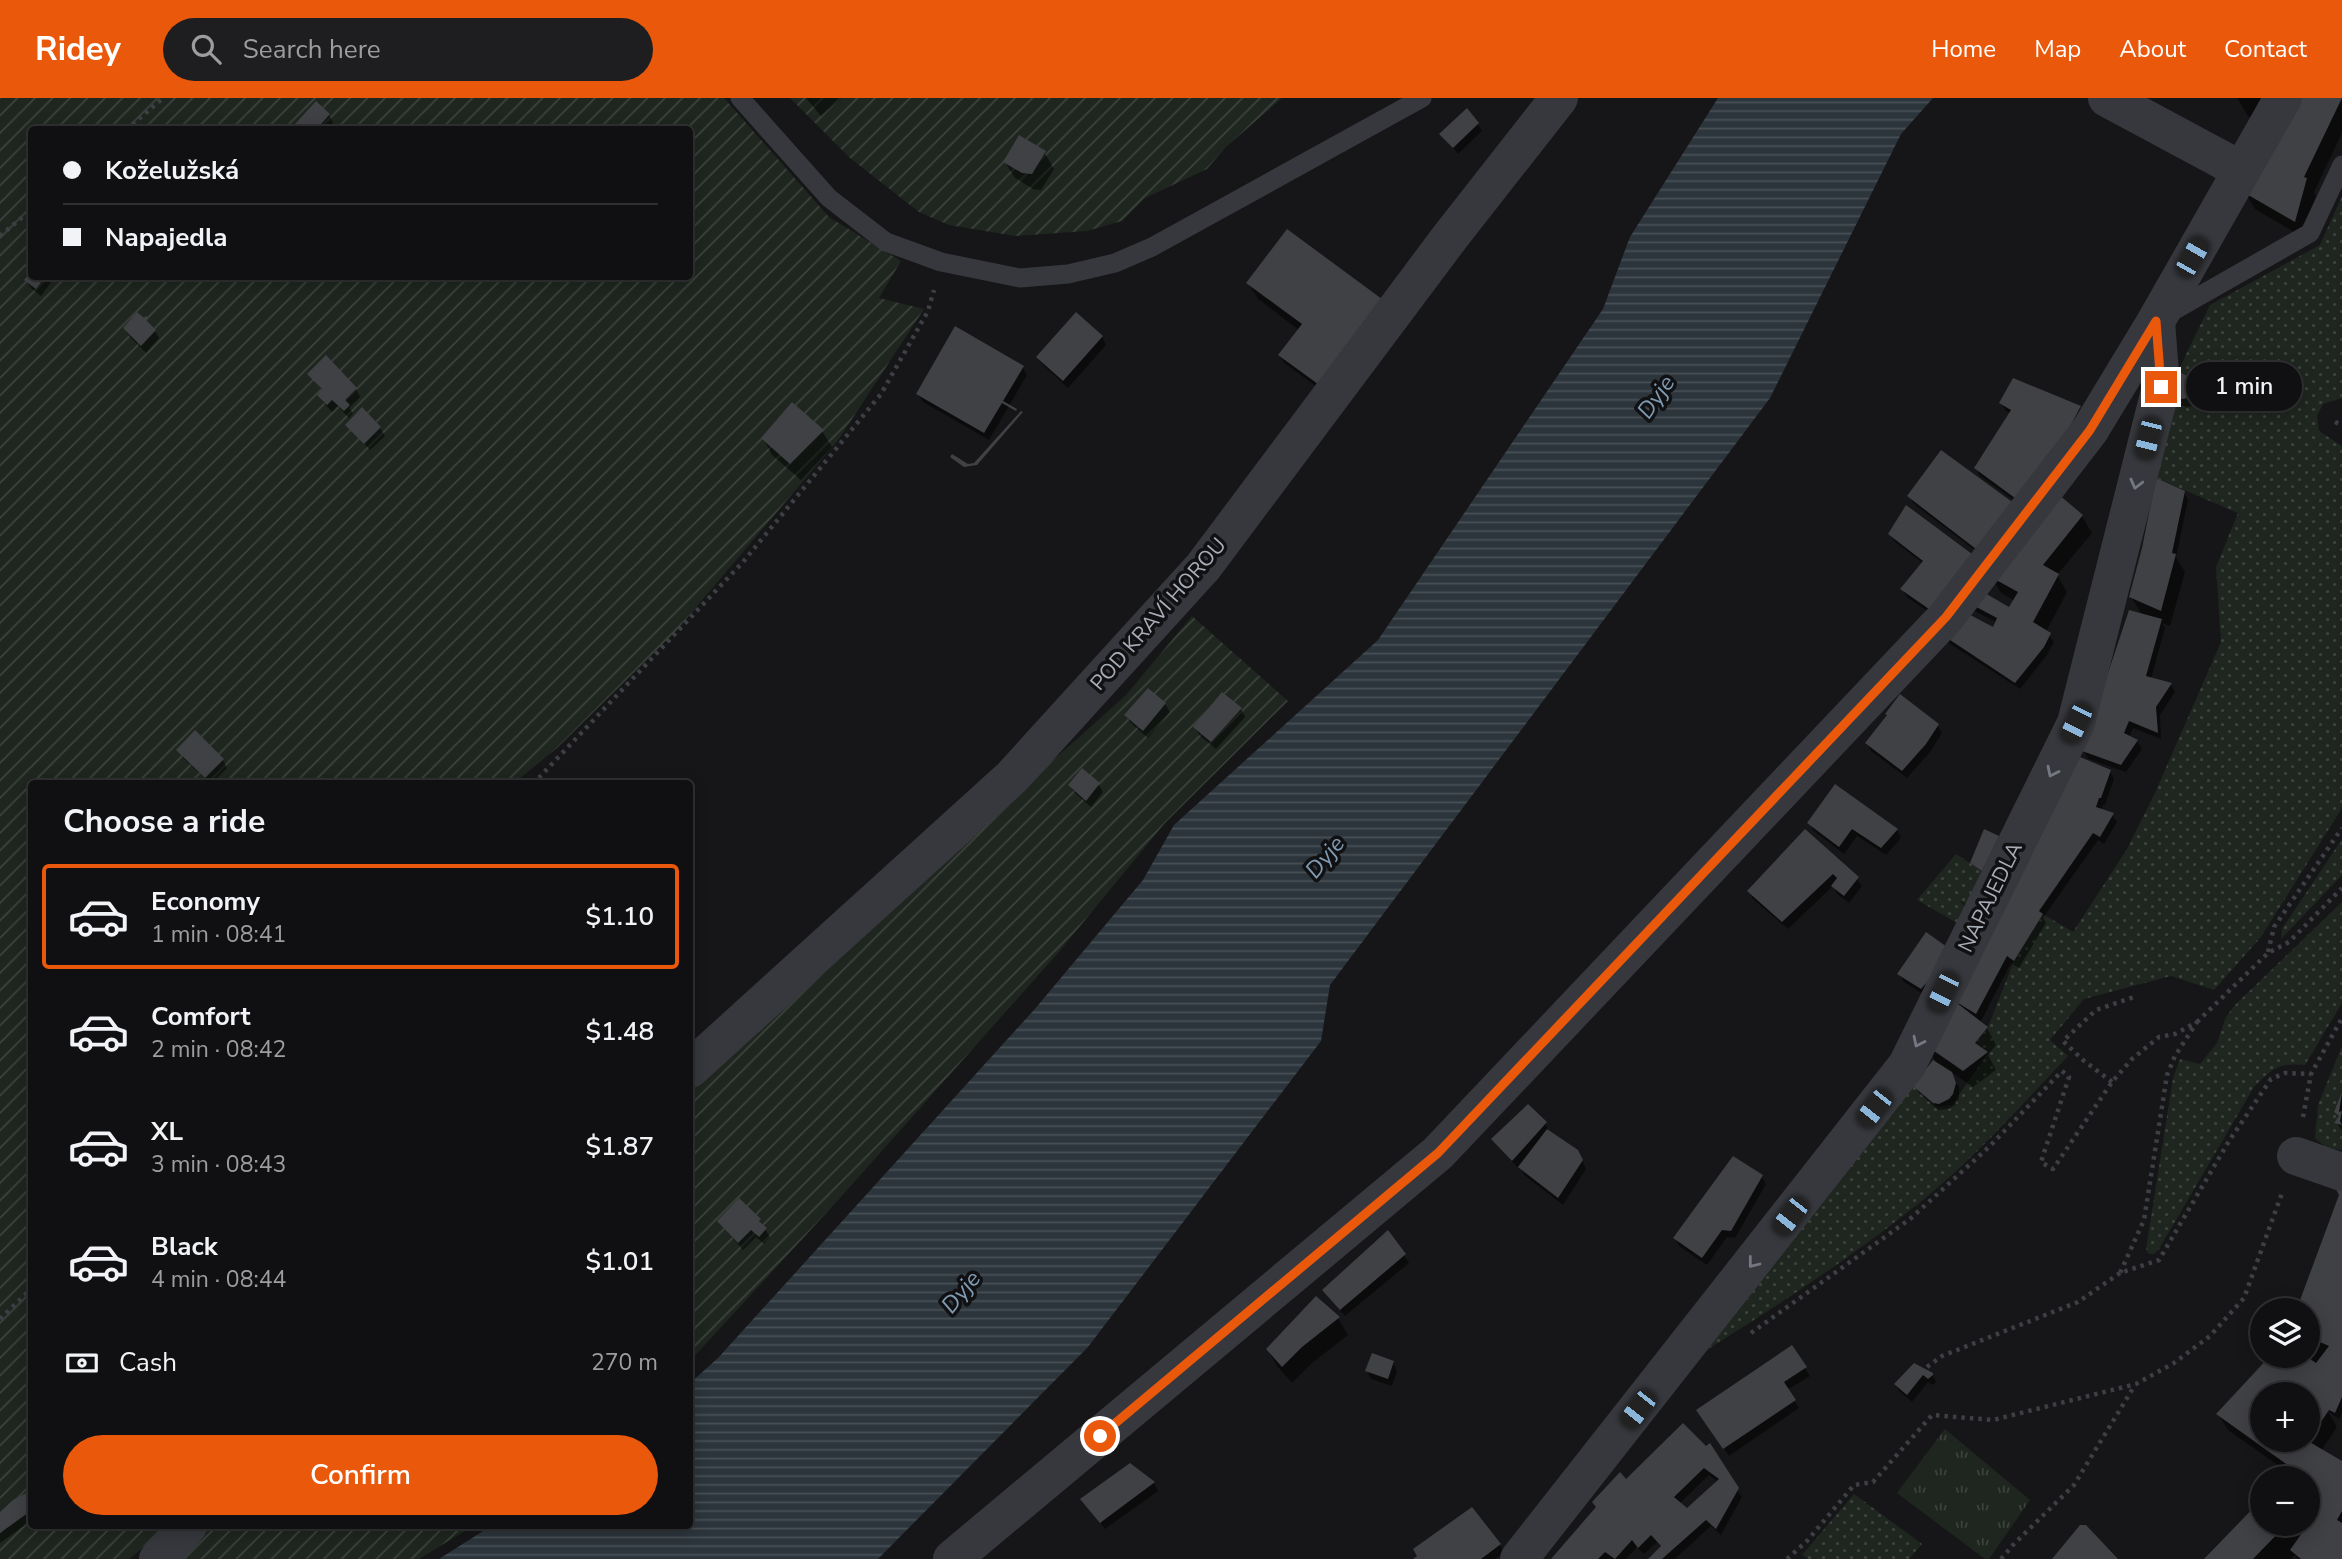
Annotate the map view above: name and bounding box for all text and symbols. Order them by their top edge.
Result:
search box [163,18,653,81]
text: Ridey [35,27,121,72]
icon: search [187,30,225,68]
text: Search here [243,32,381,67]
text: Home [1931,33,1996,65]
text: Map [2034,33,2081,65]
text: About [2119,33,2186,65]
text: Contact [2224,33,2307,65]
text: Koželužská [105,153,239,188]
text: Napajedla [105,220,227,255]
car [2173,234,2212,280]
callout: 1 min [2186,362,2301,412]
water label: Dyje [1630,369,1682,425]
route end [2145,371,2177,403]
text: 1 min [2215,371,2273,402]
car [2133,415,2164,461]
one-way arrow [2130,478,2144,490]
street label: POD KRAVÍ HOROU [1084,532,1232,696]
car [2058,700,2095,746]
one-way arrow [2046,765,2060,777]
text: Choose a ride [63,800,265,843]
water label: Dyje [1298,829,1352,885]
street label: NAPAJEDLA [1951,837,2029,957]
text: Economy [151,884,260,919]
icon: car [67,885,130,948]
text: $1.10 [585,899,654,934]
text: 1 min · 08:41 [151,919,286,950]
car [1925,969,1962,1015]
text: Comfort [151,999,251,1034]
icon: car [67,1000,130,1063]
text: $1.48 [585,1014,654,1049]
text: 2 min · 08:42 [151,1034,286,1065]
one-way arrow [1913,1035,1927,1047]
car [1853,1085,1896,1131]
text: XL [151,1114,183,1149]
icon: car [67,1115,130,1178]
text: $1.87 [585,1129,654,1164]
text: 3 min · 08:43 [151,1149,286,1180]
car [1769,1193,1812,1239]
text: Black [151,1229,218,1264]
icon: car [67,1230,130,1293]
text: $1.01 [585,1244,654,1279]
one-way arrow [1748,1255,1761,1267]
text: 4 min · 08:44 [151,1264,286,1295]
water label: Dyje [934,1264,988,1320]
map controls [2250,1298,2320,1536]
button: layers [2250,1298,2320,1368]
icon: cash [63,1344,101,1382]
text: Cash [119,1345,177,1380]
text: 270 m [591,1347,658,1378]
button: + [2250,1382,2320,1452]
car [1617,1386,1660,1432]
route start [1084,1420,1116,1452]
button: Confirm [63,1435,658,1515]
button: − [2250,1466,2320,1536]

